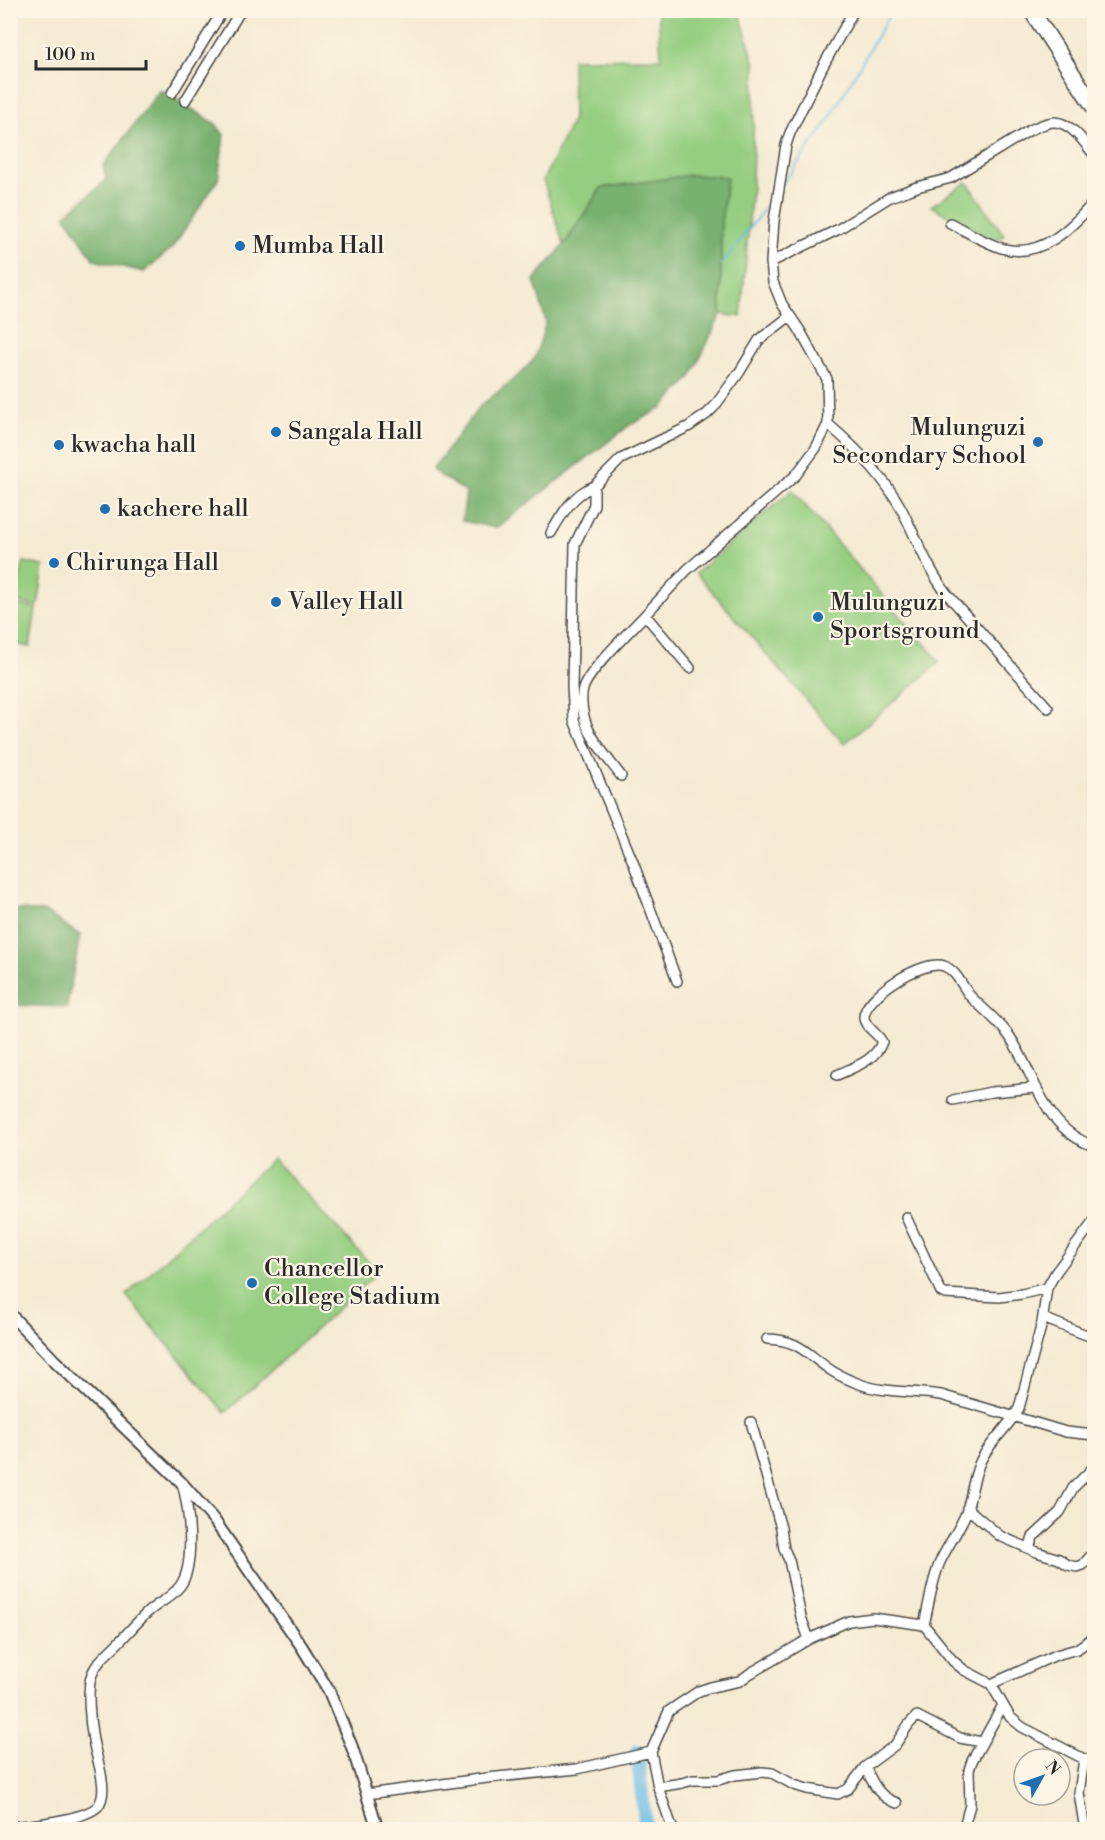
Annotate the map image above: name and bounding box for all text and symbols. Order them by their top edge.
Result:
scale bar [36,33,146,71]
text: 100 m [45,43,96,66]
place label: Mumba Hall [252,231,384,261]
marker: Mumba Hall [233,239,247,253]
place label: Mulunguzi Secondary School [832,413,1026,471]
place label: Sangala Hall [288,417,423,447]
marker: Sangala Hall [269,425,283,439]
place label: kwacha hall [71,430,196,460]
marker: Mulunguzi Secondary School [1031,435,1045,449]
marker: kwacha hall [52,438,66,452]
place label: kachere hall [117,494,249,524]
marker: kachere hall [98,502,112,516]
place label: Chirunga Hall [66,548,219,578]
marker: Chirunga Hall [47,556,61,570]
place label: Valley Hall [287,587,404,617]
place label: Mulunguzi Sportsground [830,588,980,646]
marker: Valley Hall [269,595,283,609]
marker: Mulunguzi Sportsground [811,610,825,624]
place label: Chancellor College Stadium [264,1254,441,1312]
marker: Chancellor College Stadium [245,1276,259,1290]
north arrow [1012,1747,1072,1807]
text: N [1041,1757,1065,1780]

